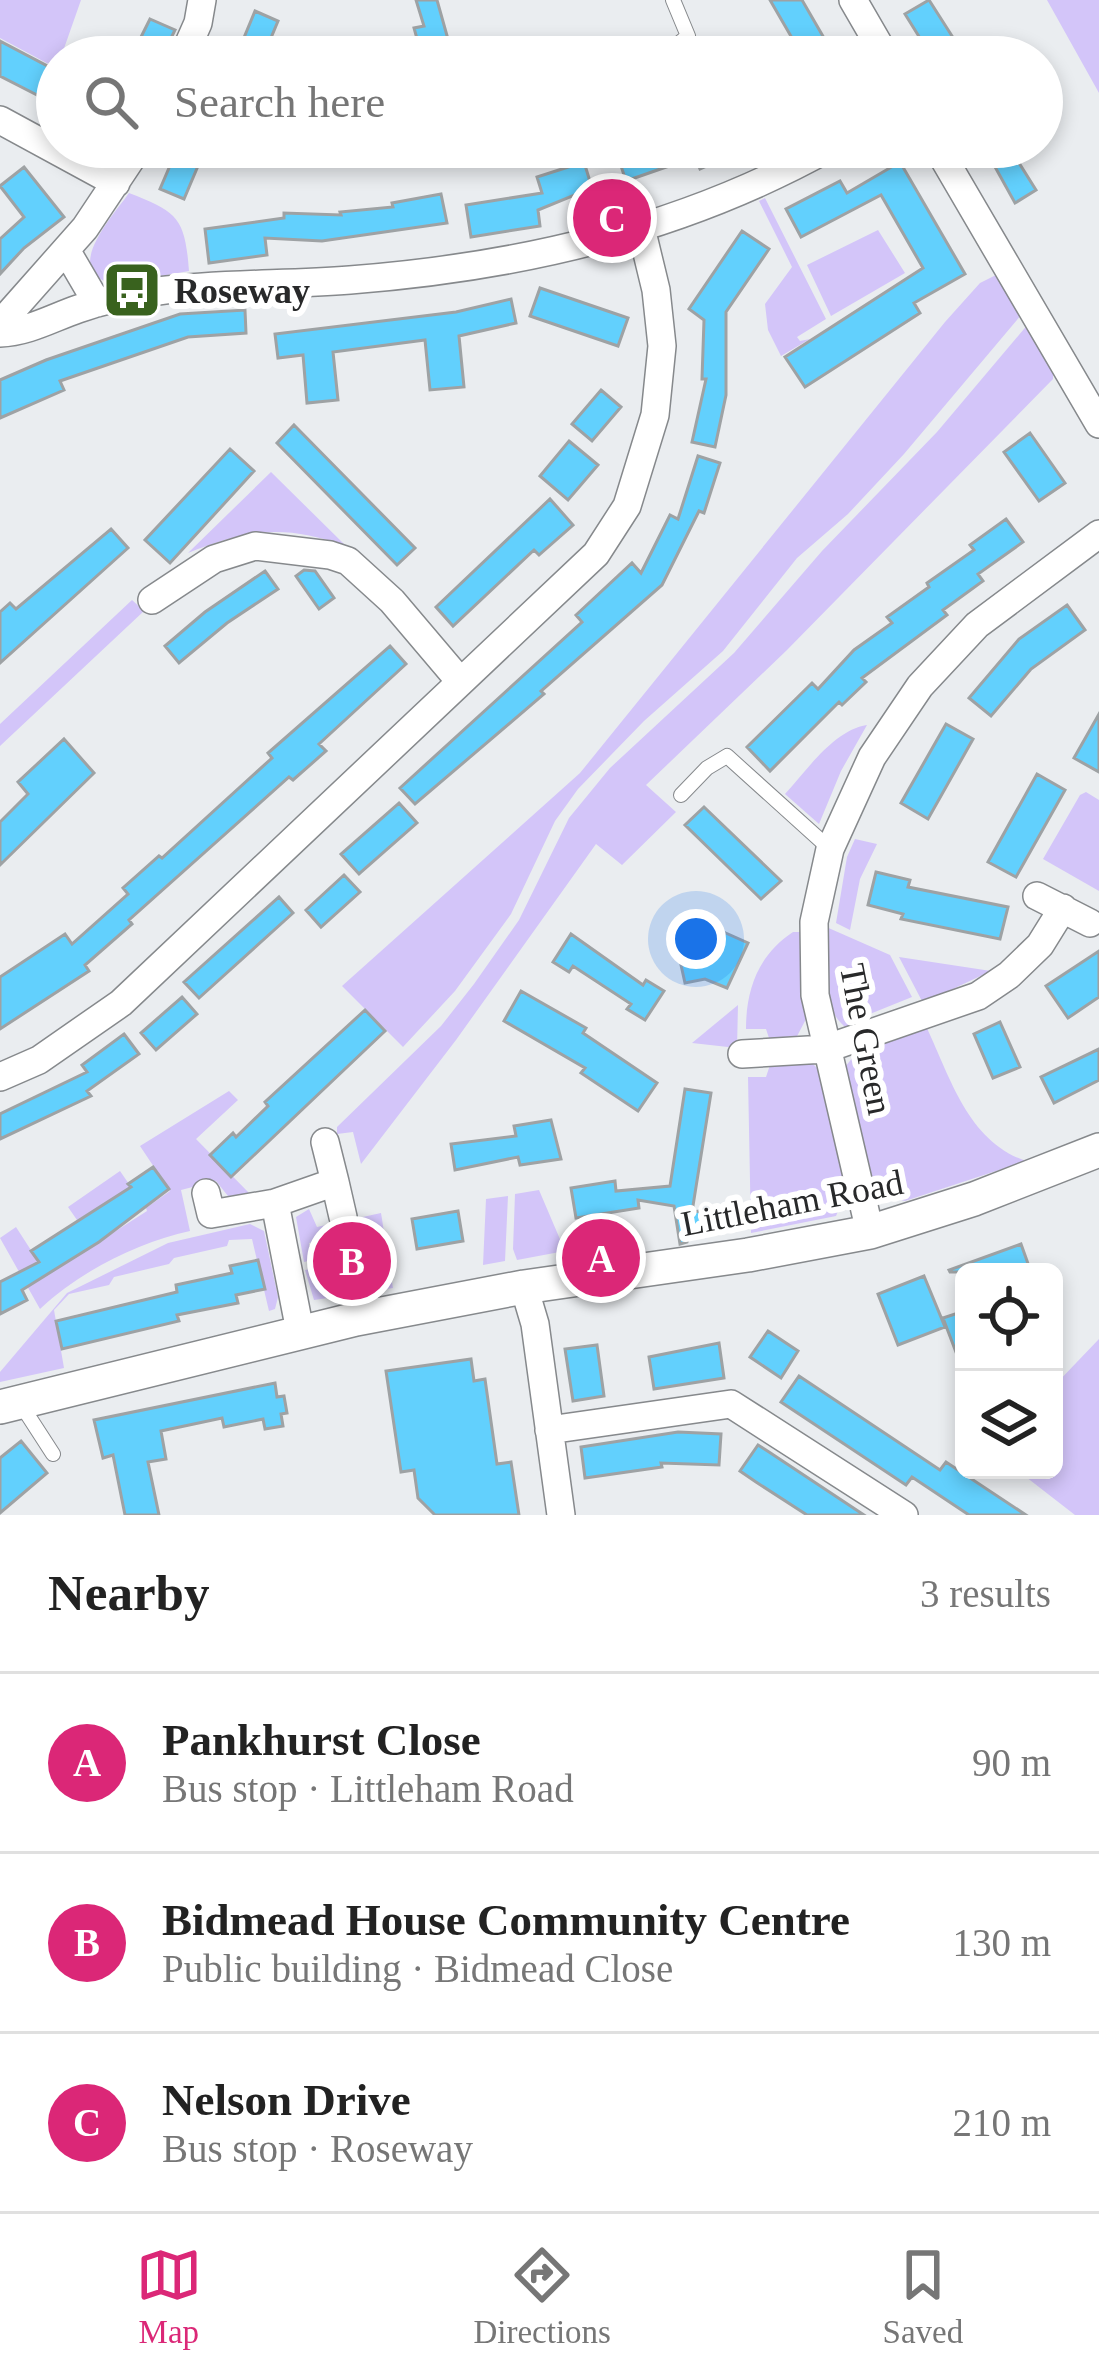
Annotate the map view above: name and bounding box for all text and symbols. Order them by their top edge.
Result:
search box [36,36,1063,168]
icon: search [78,69,144,135]
text: Search here [174,77,385,127]
pin: C [573,173,651,263]
bus stop icon: Roseway [101,259,163,321]
place label: Roseway [174,271,310,311]
your location [666,909,726,969]
street label: The Green [832,960,900,1118]
street label: Littleham Road [678,1162,906,1244]
pin: A [562,1213,640,1303]
pin: B [313,1216,391,1306]
map controls [955,1263,1063,1479]
button: locate [955,1263,1063,1371]
button: layers [955,1371,1063,1479]
text: Nearby [48,1565,209,1621]
text: 3 results [920,1572,1051,1615]
text: Pankhurst Close [162,1715,481,1765]
text: A [73,1741,101,1784]
text: 90 m [972,1741,1051,1784]
text: Bus stop · Littleham Road [162,1767,574,1810]
text: Bidmead House Community Centre [162,1895,850,1945]
text: B [74,1921,100,1964]
text: 130 m [952,1921,1051,1964]
text: Public building · Bidmead Close [162,1947,673,1990]
text: Nelson Drive [162,2075,411,2125]
text: C [73,2101,101,2144]
text: 210 m [952,2101,1051,2144]
text: Bus stop · Roseway [162,2127,473,2170]
tab: Map [136,2242,202,2351]
tab: Directions [473,2242,611,2351]
tab: Saved [883,2242,963,2351]

